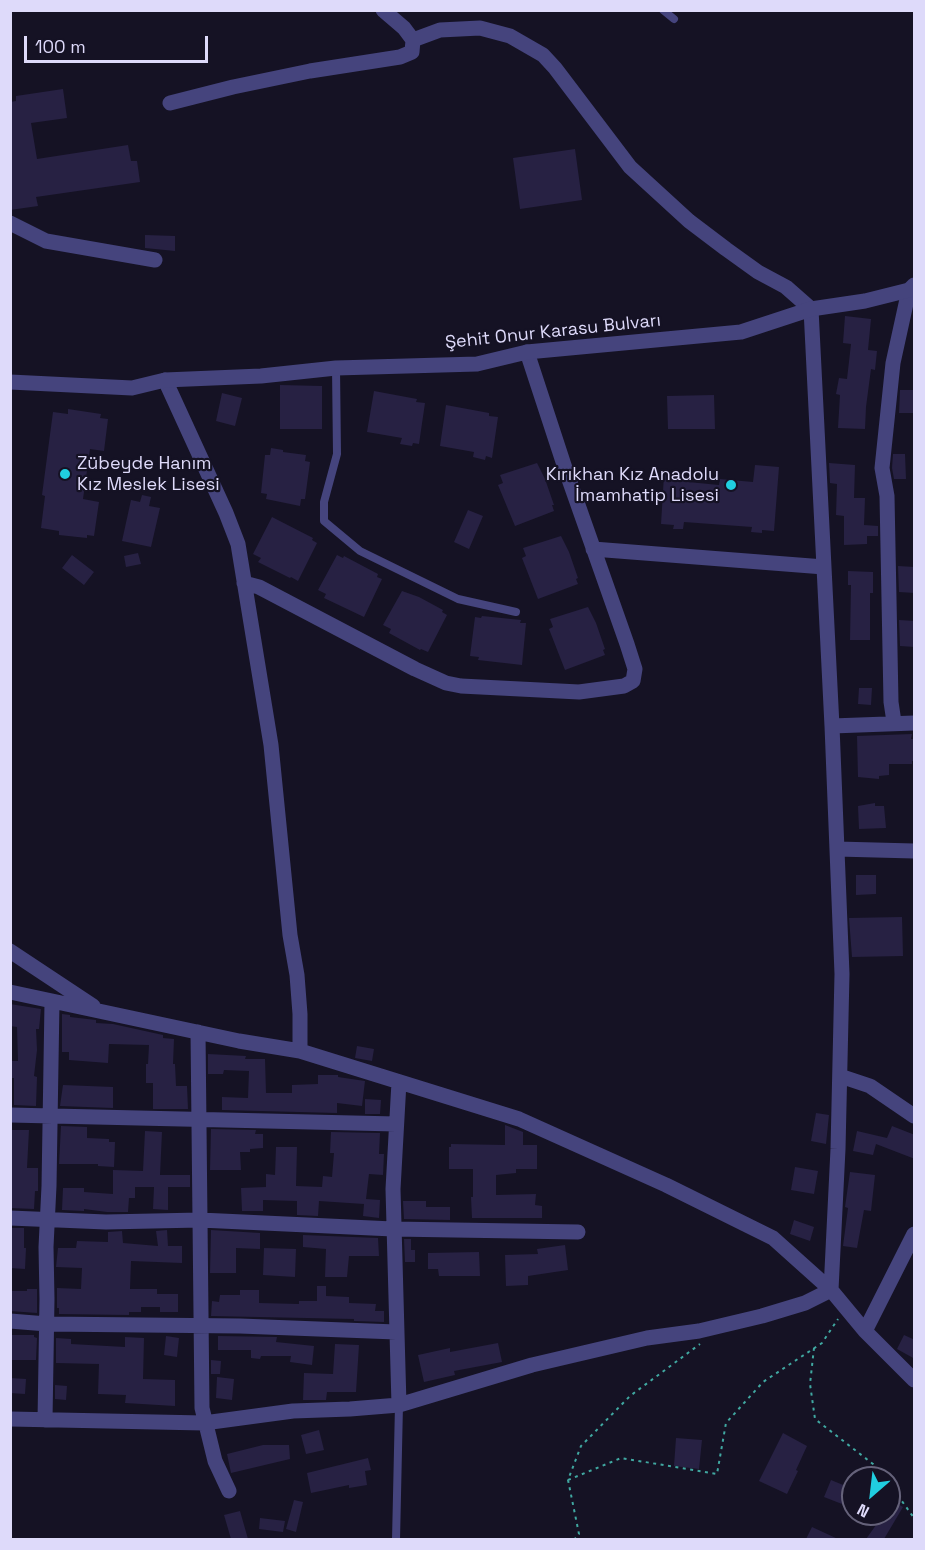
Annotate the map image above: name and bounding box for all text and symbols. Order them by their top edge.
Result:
scale bar [27,24,212,62]
text: 100 m [35,35,86,58]
street label: Şehit Onur Karasu Bulvarı [444,310,662,354]
place label: Zübeyde Hanım Kız Meslek Lisesi [77,453,220,496]
place label: Kırıkhan Kız Anadolu İmamhatip Lisesi [546,464,719,506]
marker: Zübeyde Hanım Kız Meslek Lisesi [58,467,72,481]
marker: Kırıkhan Kız Anadolu İmamhatip Lisesi [724,478,738,492]
north arrow [841,1466,901,1526]
text: N [854,1499,873,1522]

